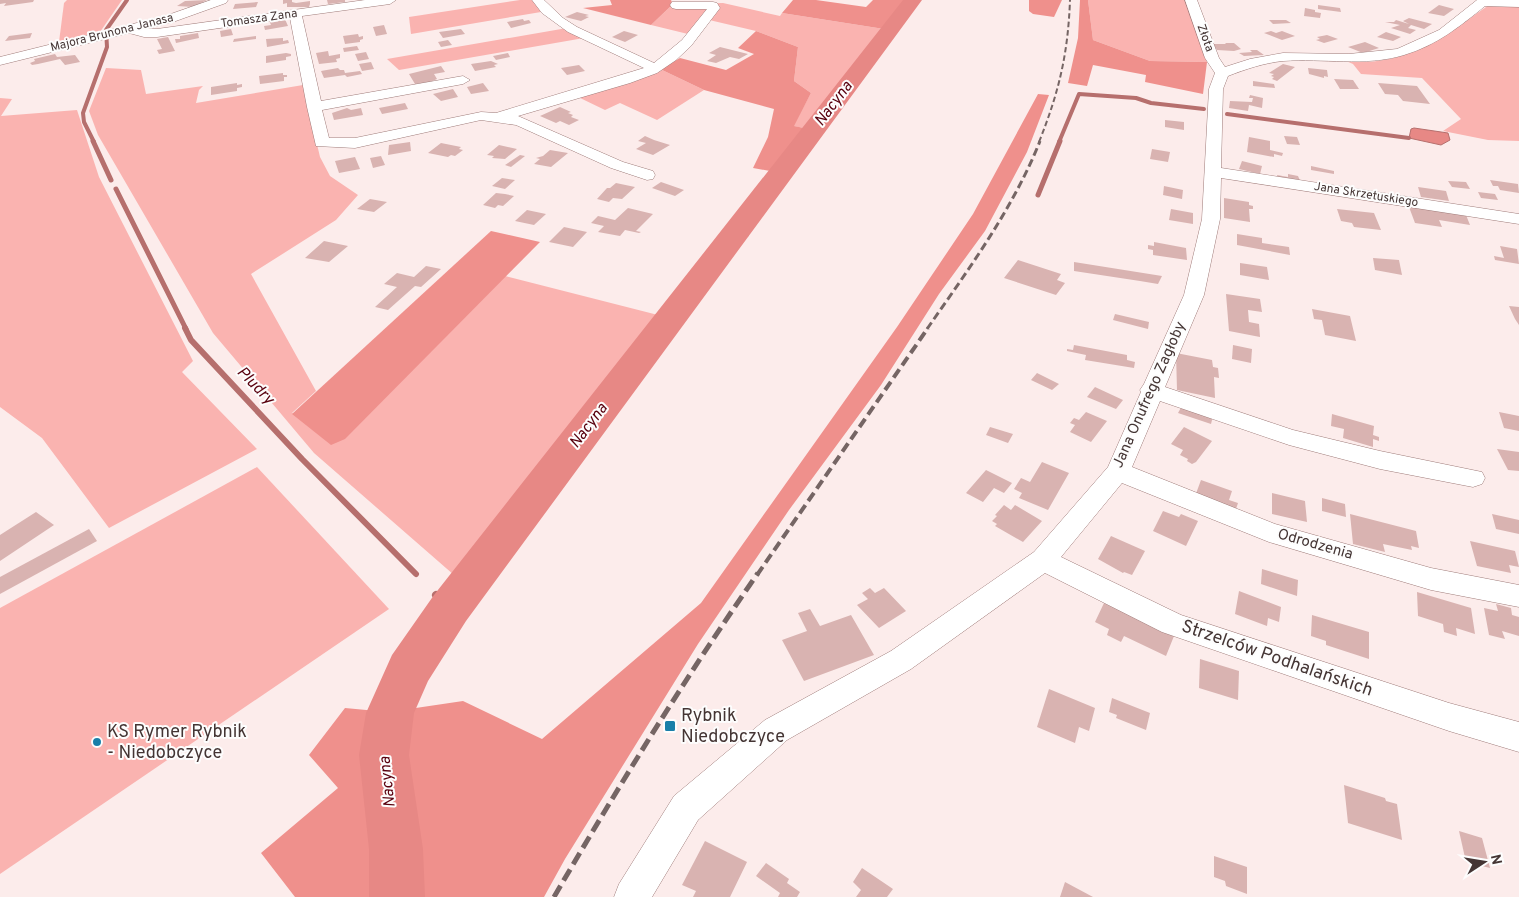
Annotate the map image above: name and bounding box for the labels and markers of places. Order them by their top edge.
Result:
place label: Rybnik Niedobczyce [681,705,785,749]
marker: Rybnik Niedobczyce [663,719,677,733]
place label: KS Rymer Rybnik - Niedobczyce [107,721,247,765]
marker: KS Rymer Rybnik - Niedobczyce [91,736,103,748]

